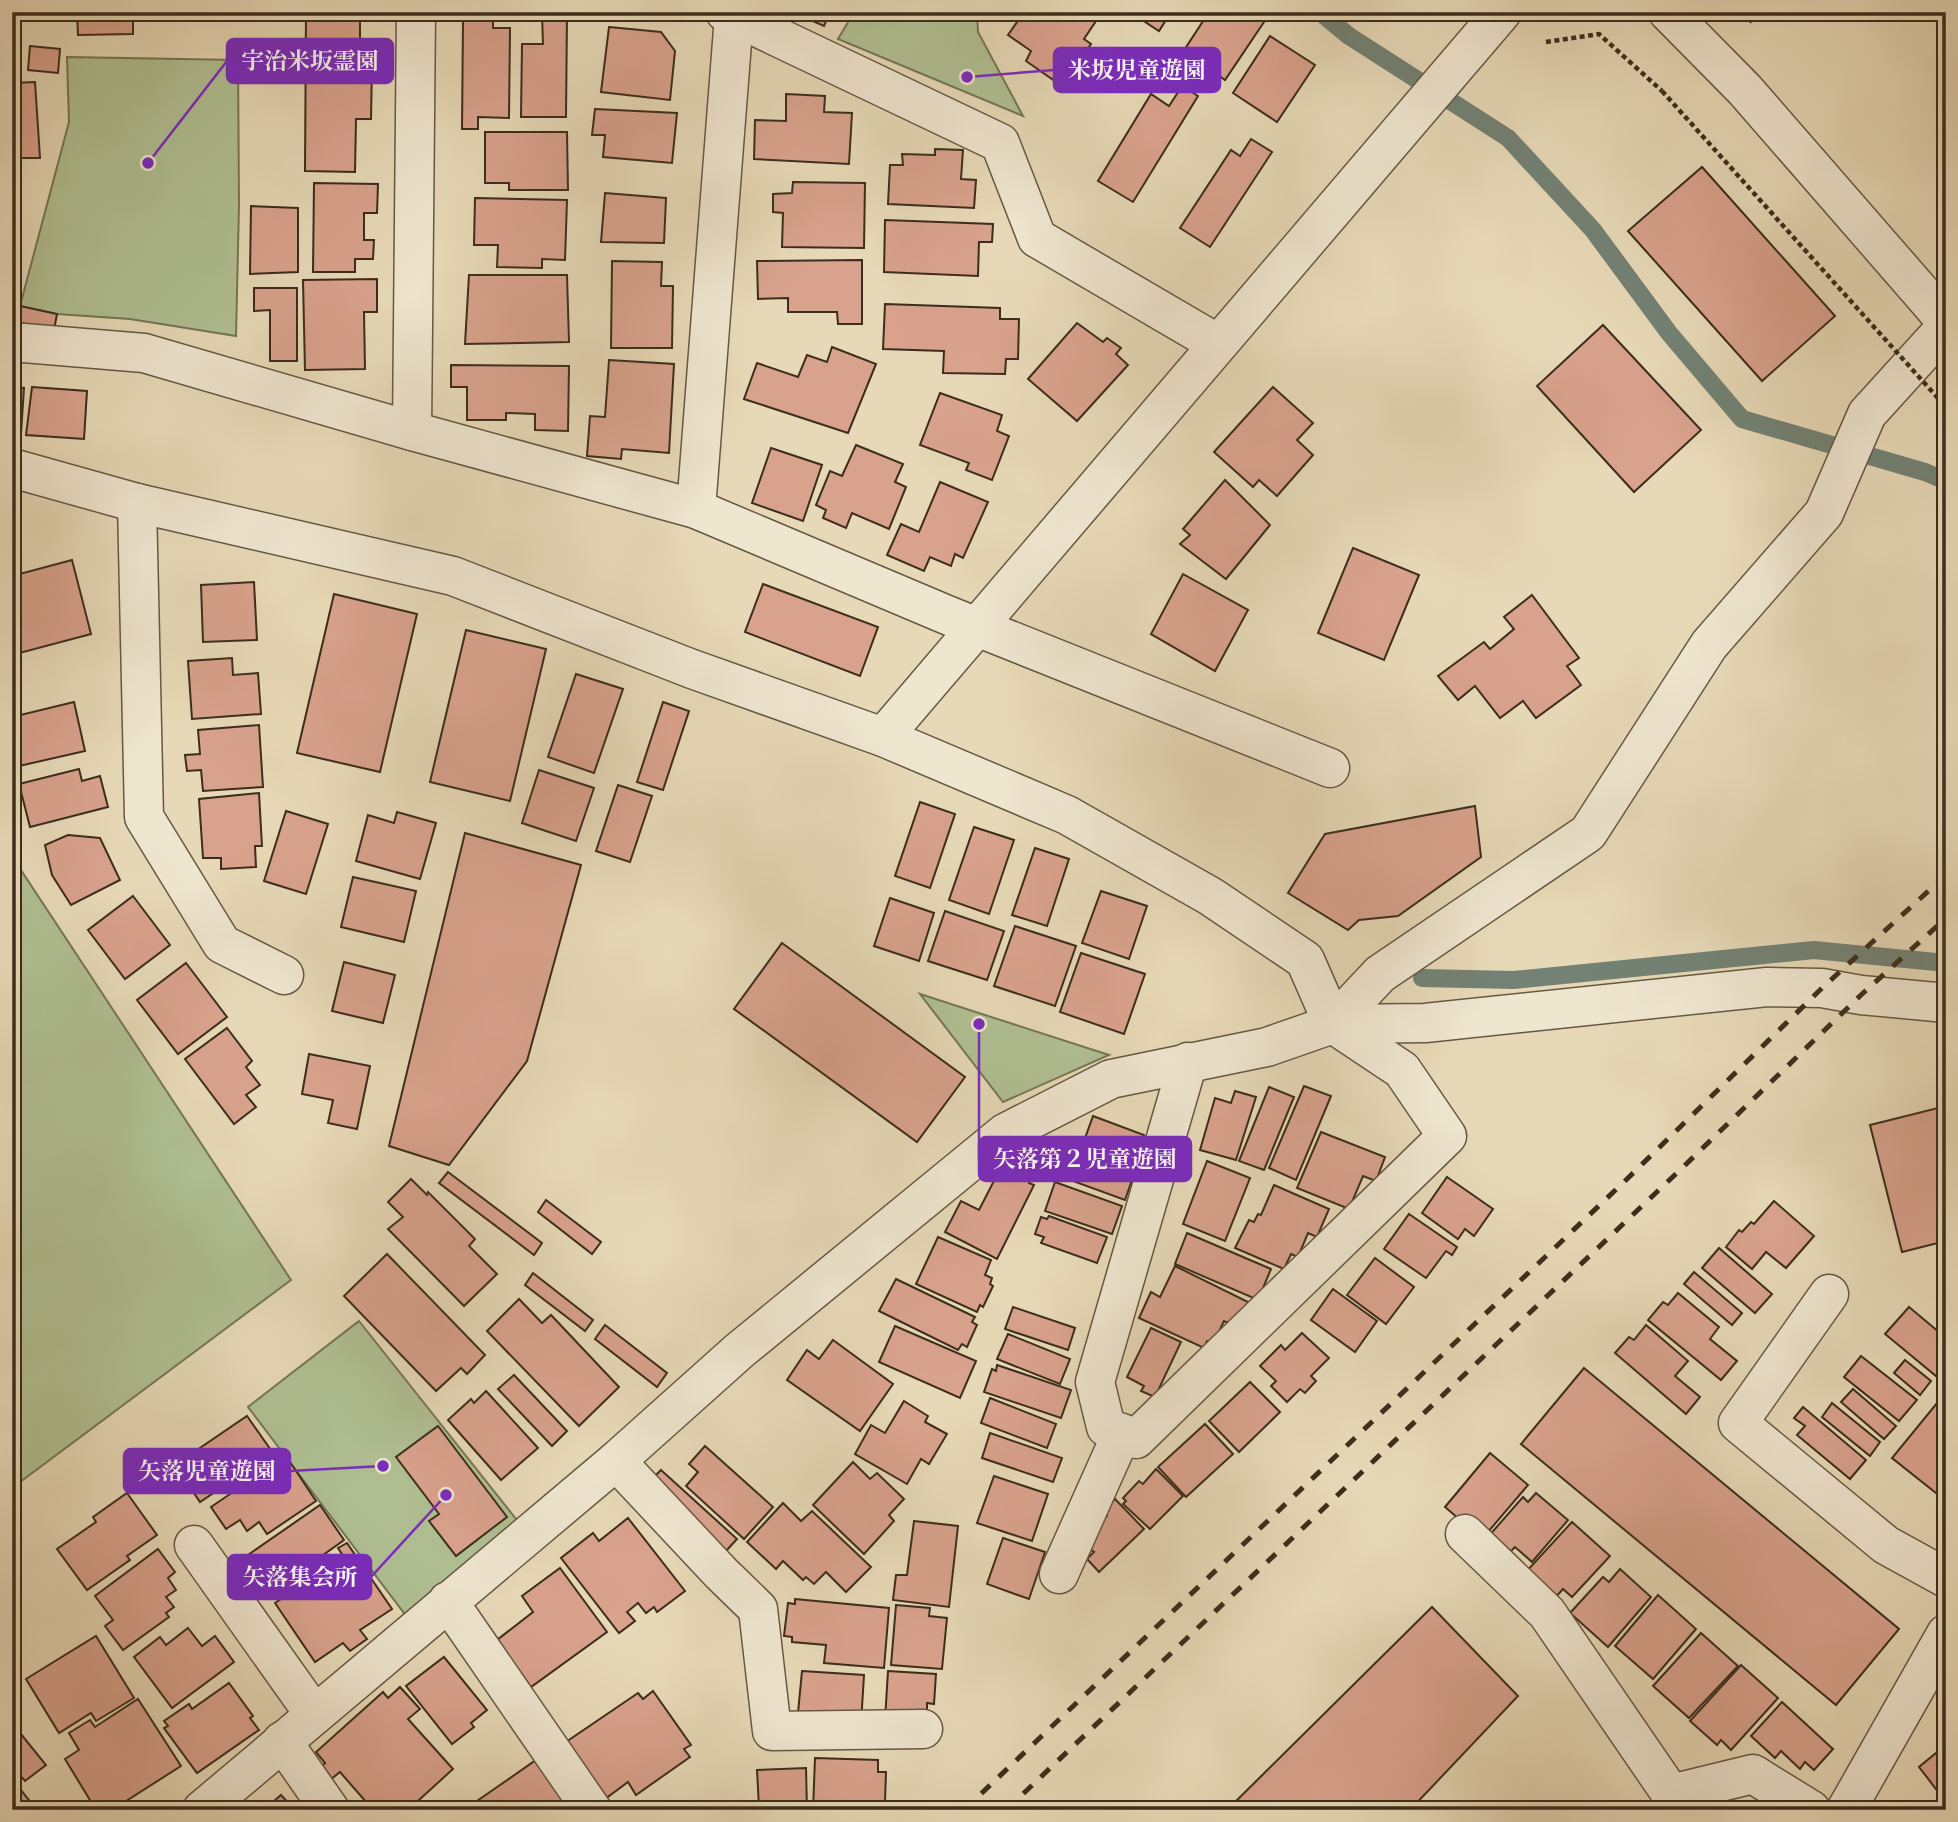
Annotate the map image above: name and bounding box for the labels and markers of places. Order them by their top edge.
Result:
callout: 宇治米坂霊園 [227,39,393,83]
callout: 米坂児童遊園 [1054,48,1220,92]
callout: 矢落第２児童遊園 [979,1137,1191,1181]
callout: 矢落児童遊園 [124,1449,290,1493]
callout: 矢落集会所 [228,1555,371,1599]

